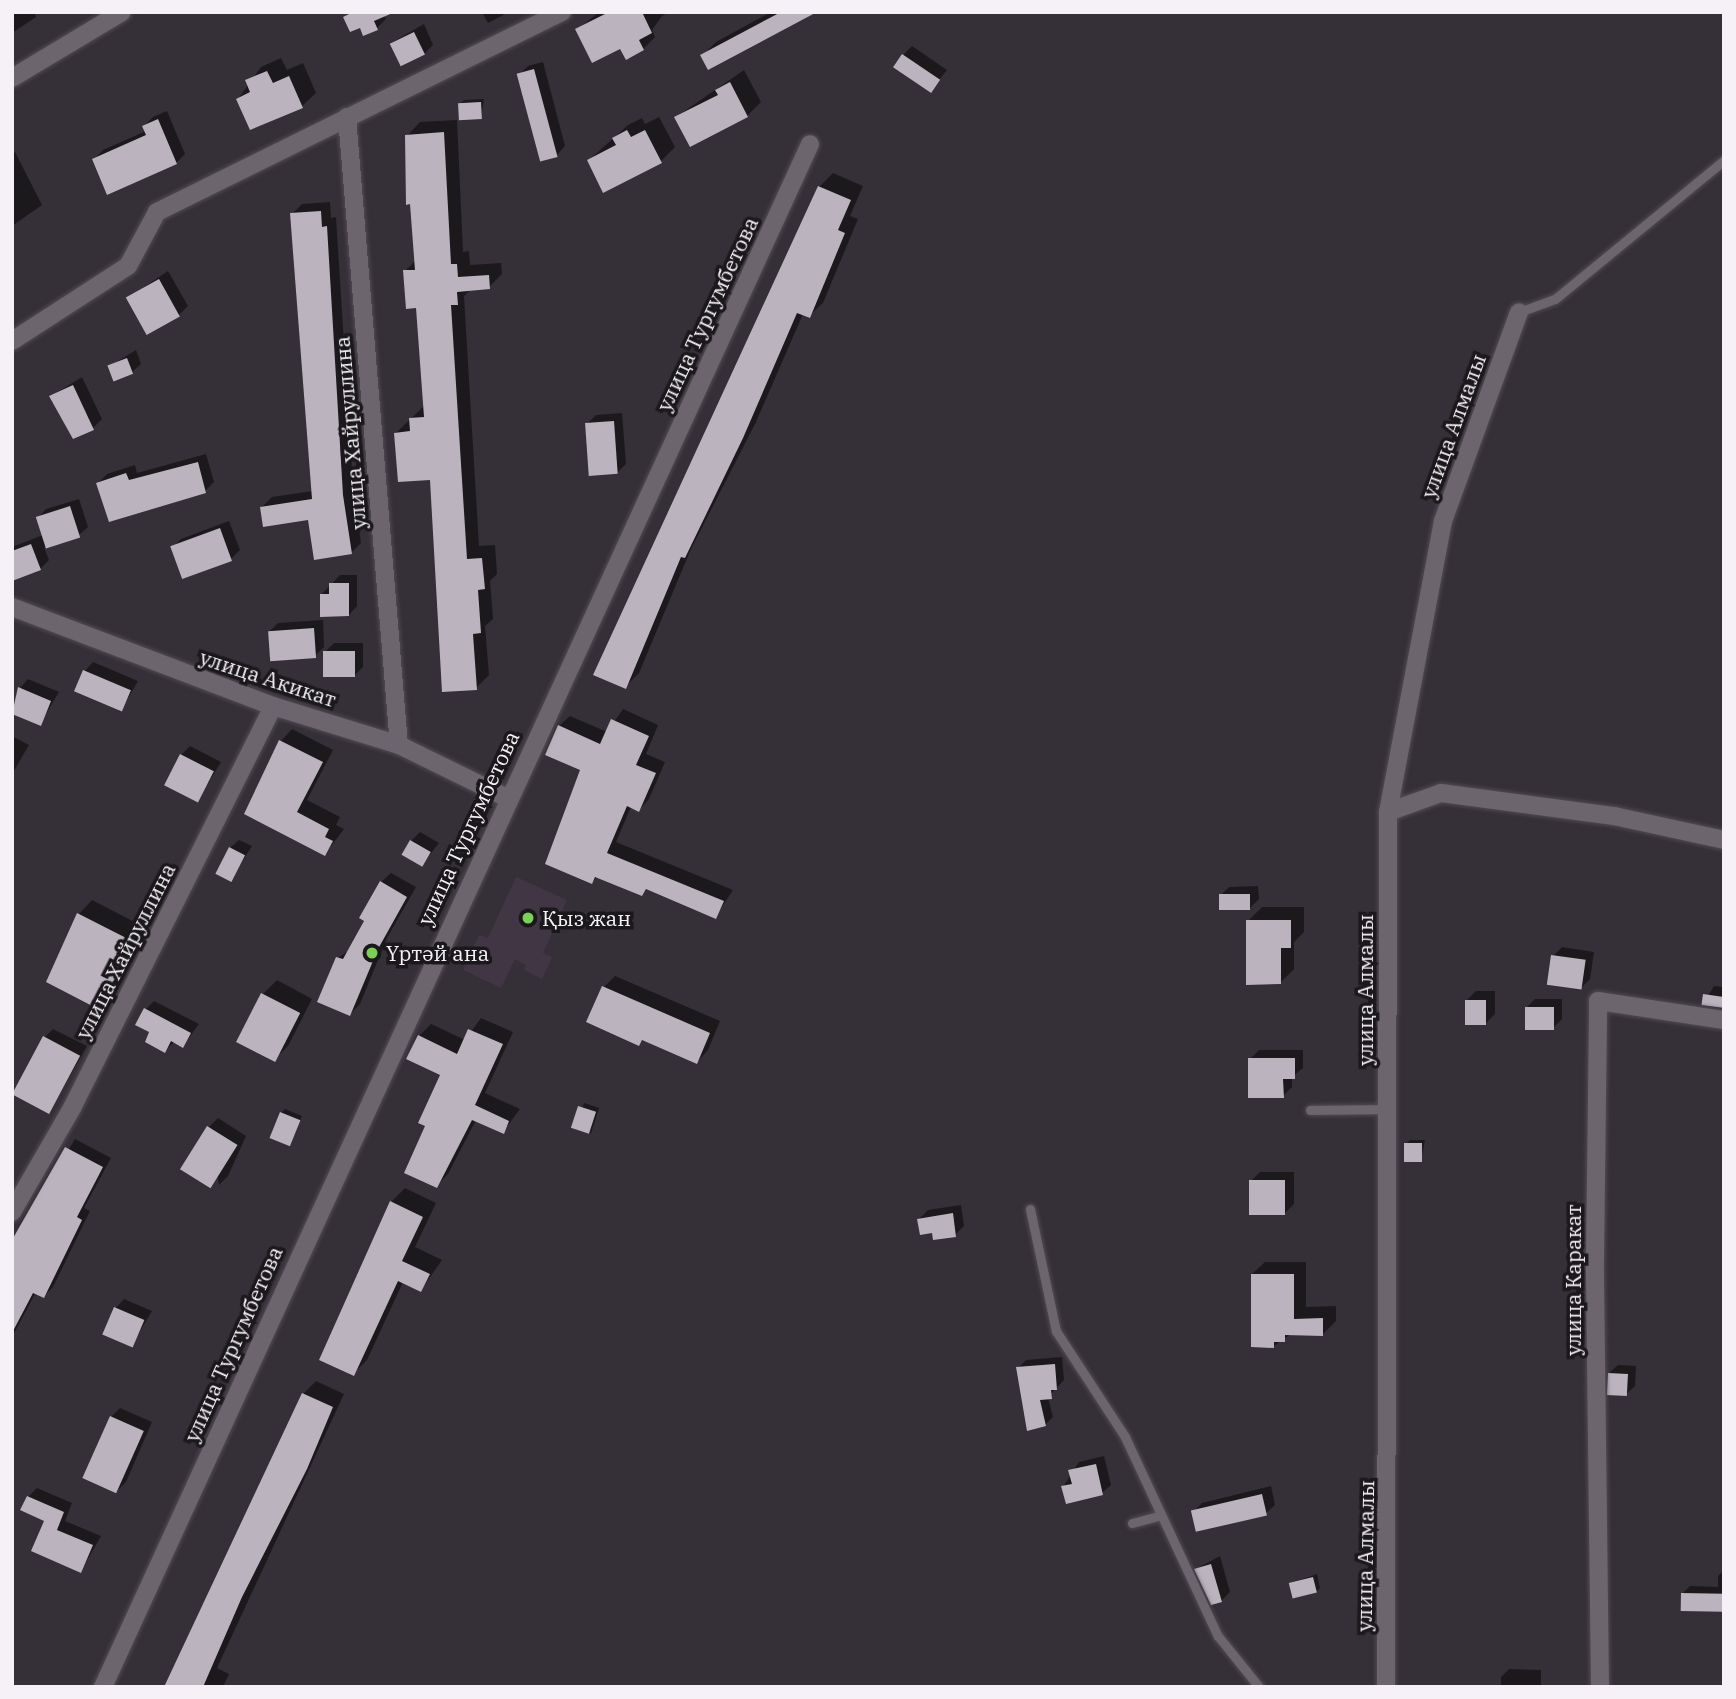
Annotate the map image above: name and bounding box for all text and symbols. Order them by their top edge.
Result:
street label: улица Тургумбетова [651,213,763,415]
street label: улица Хайруллина [329,335,371,531]
street label: улица Алмалы [1415,351,1491,501]
street label: улица Акикат [197,644,339,712]
street label: улица Тургумбетова [412,727,524,929]
street label: улица Хайруллина [70,859,180,1043]
place label: Қыз жан [542,905,631,931]
marker: Қыз жан [520,910,536,926]
street label: улица Алмалы [1352,914,1378,1066]
place label: Үртәй ана [386,940,489,966]
marker: Үртәй ана [364,945,380,961]
street label: улица Каракат [1560,1204,1586,1356]
street label: улица Тургумбетова [179,1242,287,1446]
street label: улица Алмалы [1351,1480,1379,1632]

